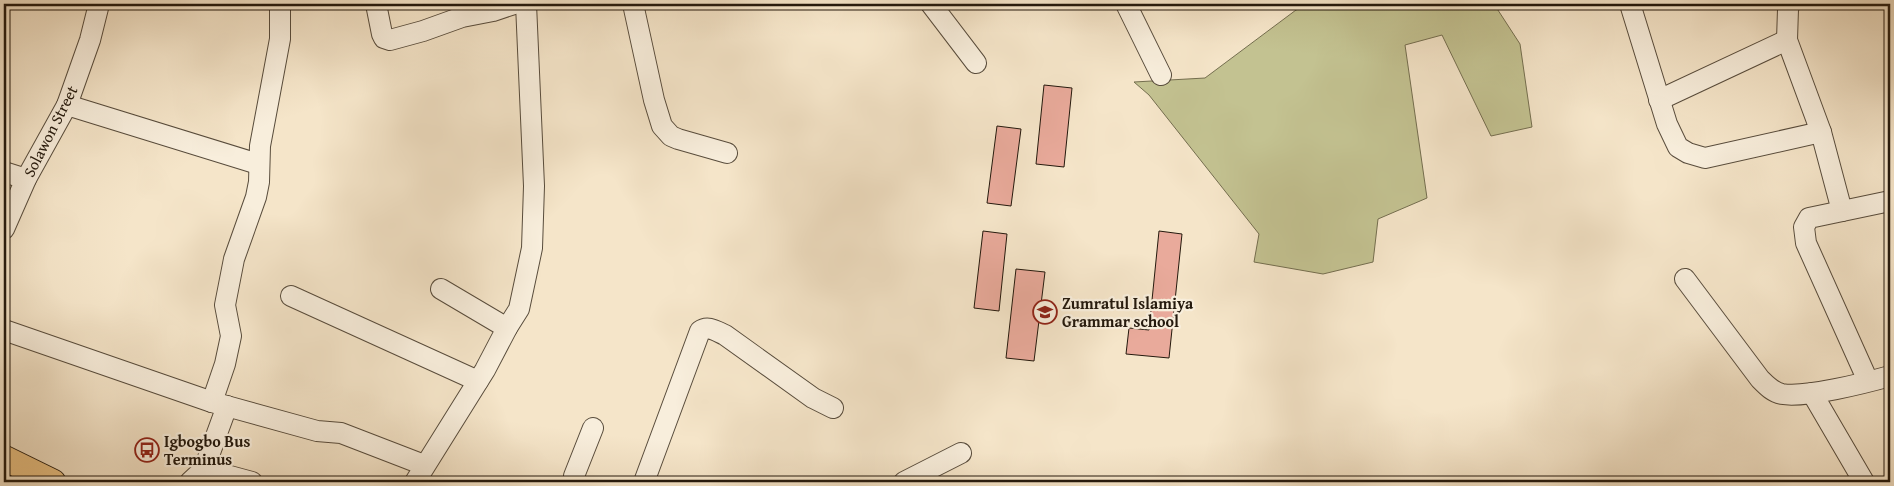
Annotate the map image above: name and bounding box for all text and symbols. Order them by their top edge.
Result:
street label: Solawon Street [17,81,84,181]
place label: Zumratul Islamiya Grammar school [1062,291,1194,333]
school or university icon: Zumratul Islamiya Grammar school [1032,299,1058,325]
place label: Igbogbo Bus Terminus [164,429,250,471]
bus stop icon: Igbogbo Bus Terminus [134,437,160,463]

